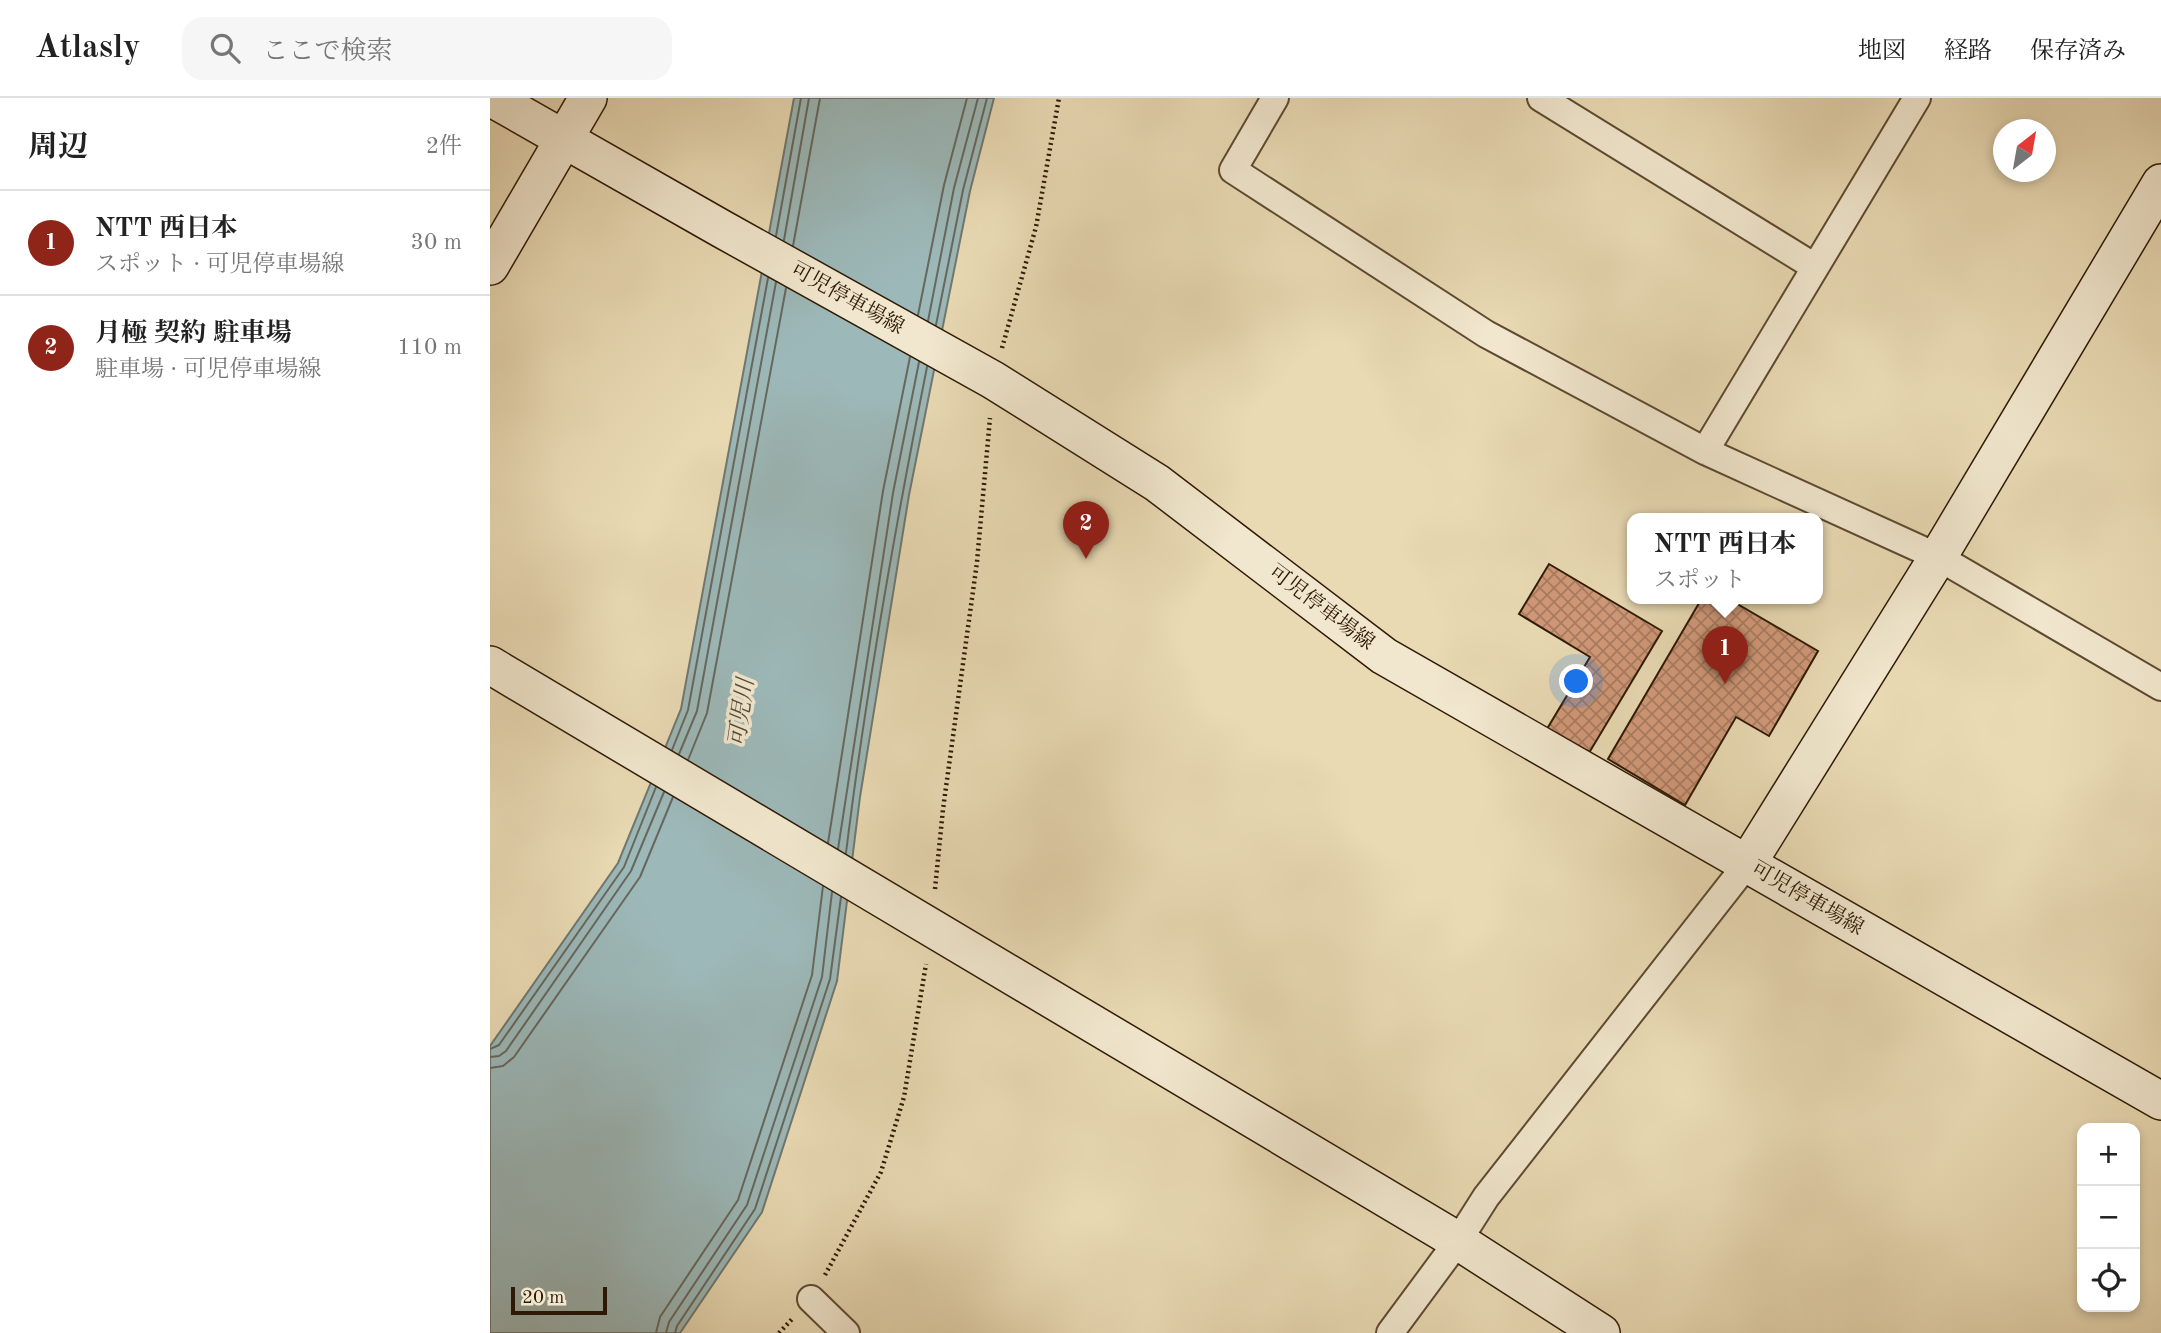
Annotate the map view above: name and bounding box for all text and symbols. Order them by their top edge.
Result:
search box [182,17,672,80]
icon: search [206,29,244,67]
text: Atlasly [35,32,140,65]
text: ここで検索 [262,39,392,65]
text: 地図 [1858,40,1906,64]
text: 経路 [1944,40,1992,64]
text: 保存済み [2030,40,2126,64]
north arrow [1993,119,2056,182]
text: 周辺 [28,133,88,163]
text: 2件 [426,135,462,158]
text: NTT 西日本 [95,216,237,242]
text: 1 [44,231,58,254]
text: 30 m [411,231,462,254]
text: スポット · 可児停車場線 [95,253,344,276]
street label: 可児停車場線 [787,258,908,339]
text: 月極 契約 駐車場 [95,321,292,347]
text: 2 [44,336,58,359]
text: 110 m [397,336,462,359]
text: 駐車場 · 可児停車場線 [95,358,321,381]
pin: 2 [1063,501,1109,559]
popup [1627,513,1823,604]
text: NTT 西日本 [1654,532,1796,558]
street label: 可児停車場線 [1264,560,1379,654]
text: スポット [1654,569,1746,592]
pin: 1 [1702,626,1748,684]
your location [1559,664,1593,698]
water label: 可児川 [725,674,759,749]
street label: 可児停車場線 [1747,857,1868,940]
map controls [2077,1123,2140,1312]
button: + [2077,1123,2140,1186]
button: − [2077,1186,2140,1249]
button: locate [2077,1249,2140,1312]
scale bar [511,1284,607,1316]
text: 20 m [522,1289,564,1308]

